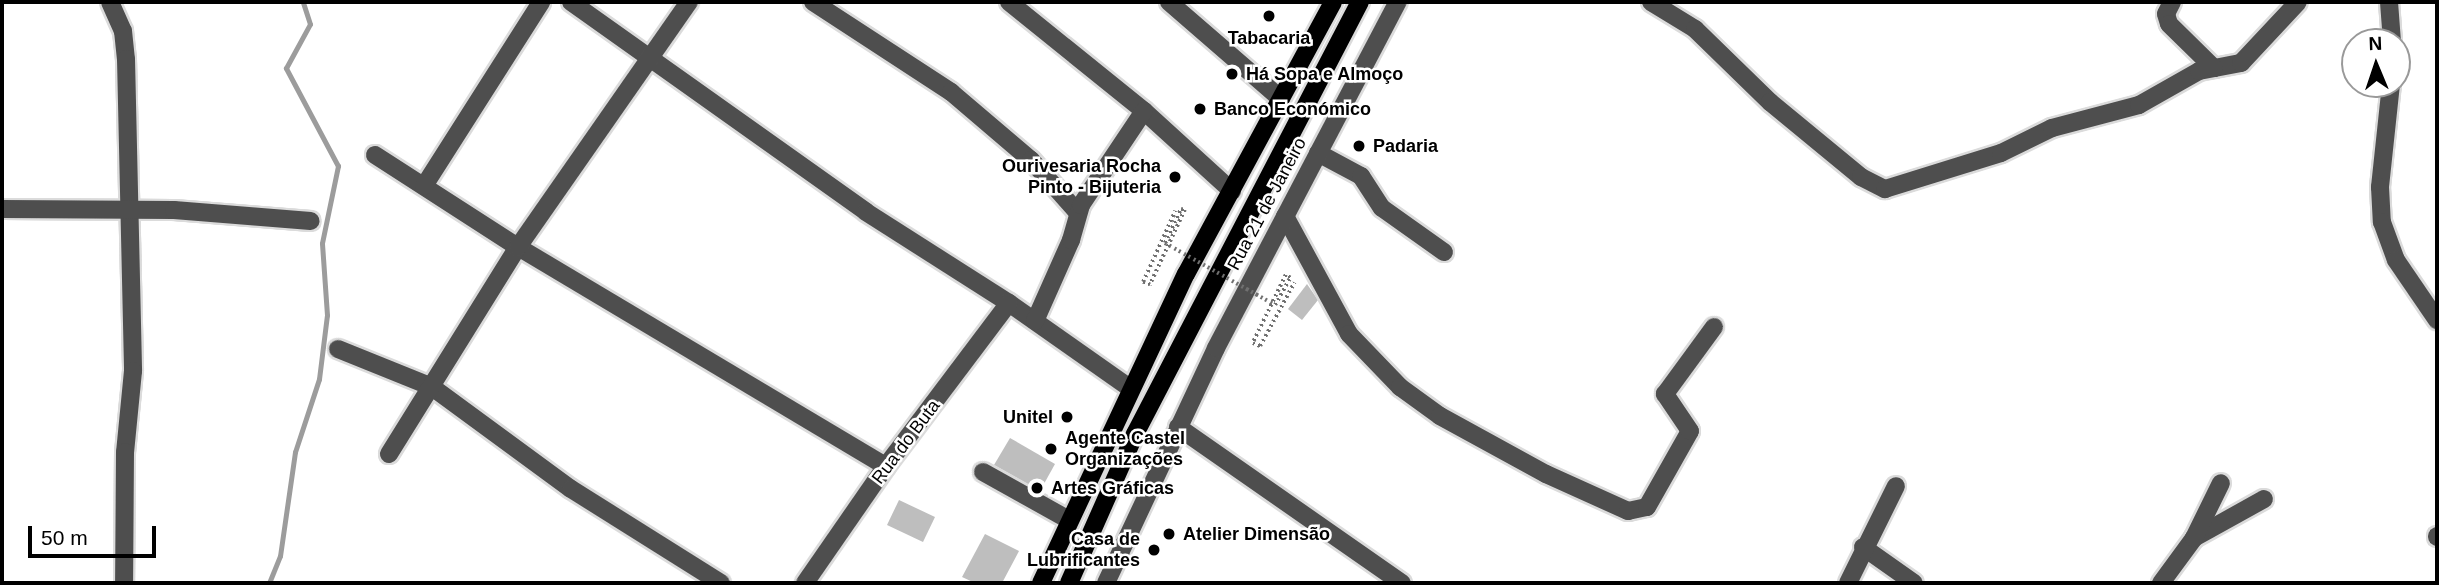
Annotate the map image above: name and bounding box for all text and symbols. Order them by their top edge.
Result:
marker: Tabacaria [1261,8,1277,24]
place label: Tabacaria [1228,27,1310,49]
north arrow [2341,28,2411,98]
text: N [2368,33,2383,54]
place label: Há Sopa e Almoço [1246,63,1404,85]
marker: Há Sopa e Almoço [1224,66,1240,82]
place label: Banco Económico [1214,98,1371,120]
marker: Banco Económico [1192,101,1208,117]
street label: Rua 21 de Janeiro [1223,134,1311,274]
place label: Padaria [1373,135,1438,157]
marker: Padaria [1351,138,1367,154]
place label: Ourivesaria Rocha Pinto - Bijuteria [1002,156,1161,198]
marker: Ourivesaria Rocha Pinto - Bijuteria [1167,169,1183,185]
street label: Rua do Buta [867,396,945,488]
place label: Unitel [1003,406,1053,428]
marker: Unitel [1059,409,1075,425]
place label: Agente Castel Organizações [1065,428,1185,471]
marker: Agente Castel Organizações [1043,441,1059,457]
place label: Artes Gráficas [1051,477,1174,499]
marker: Artes Gráficas [1029,480,1045,496]
scale bar [32,512,159,556]
place label: Atelier Dimensão [1183,523,1330,545]
text: 50 m [41,526,88,549]
marker: Atelier Dimensão [1161,526,1177,542]
place label: Casa de Lubrificantes [1027,529,1140,572]
marker: Casa de Lubrificantes [1146,542,1162,558]

